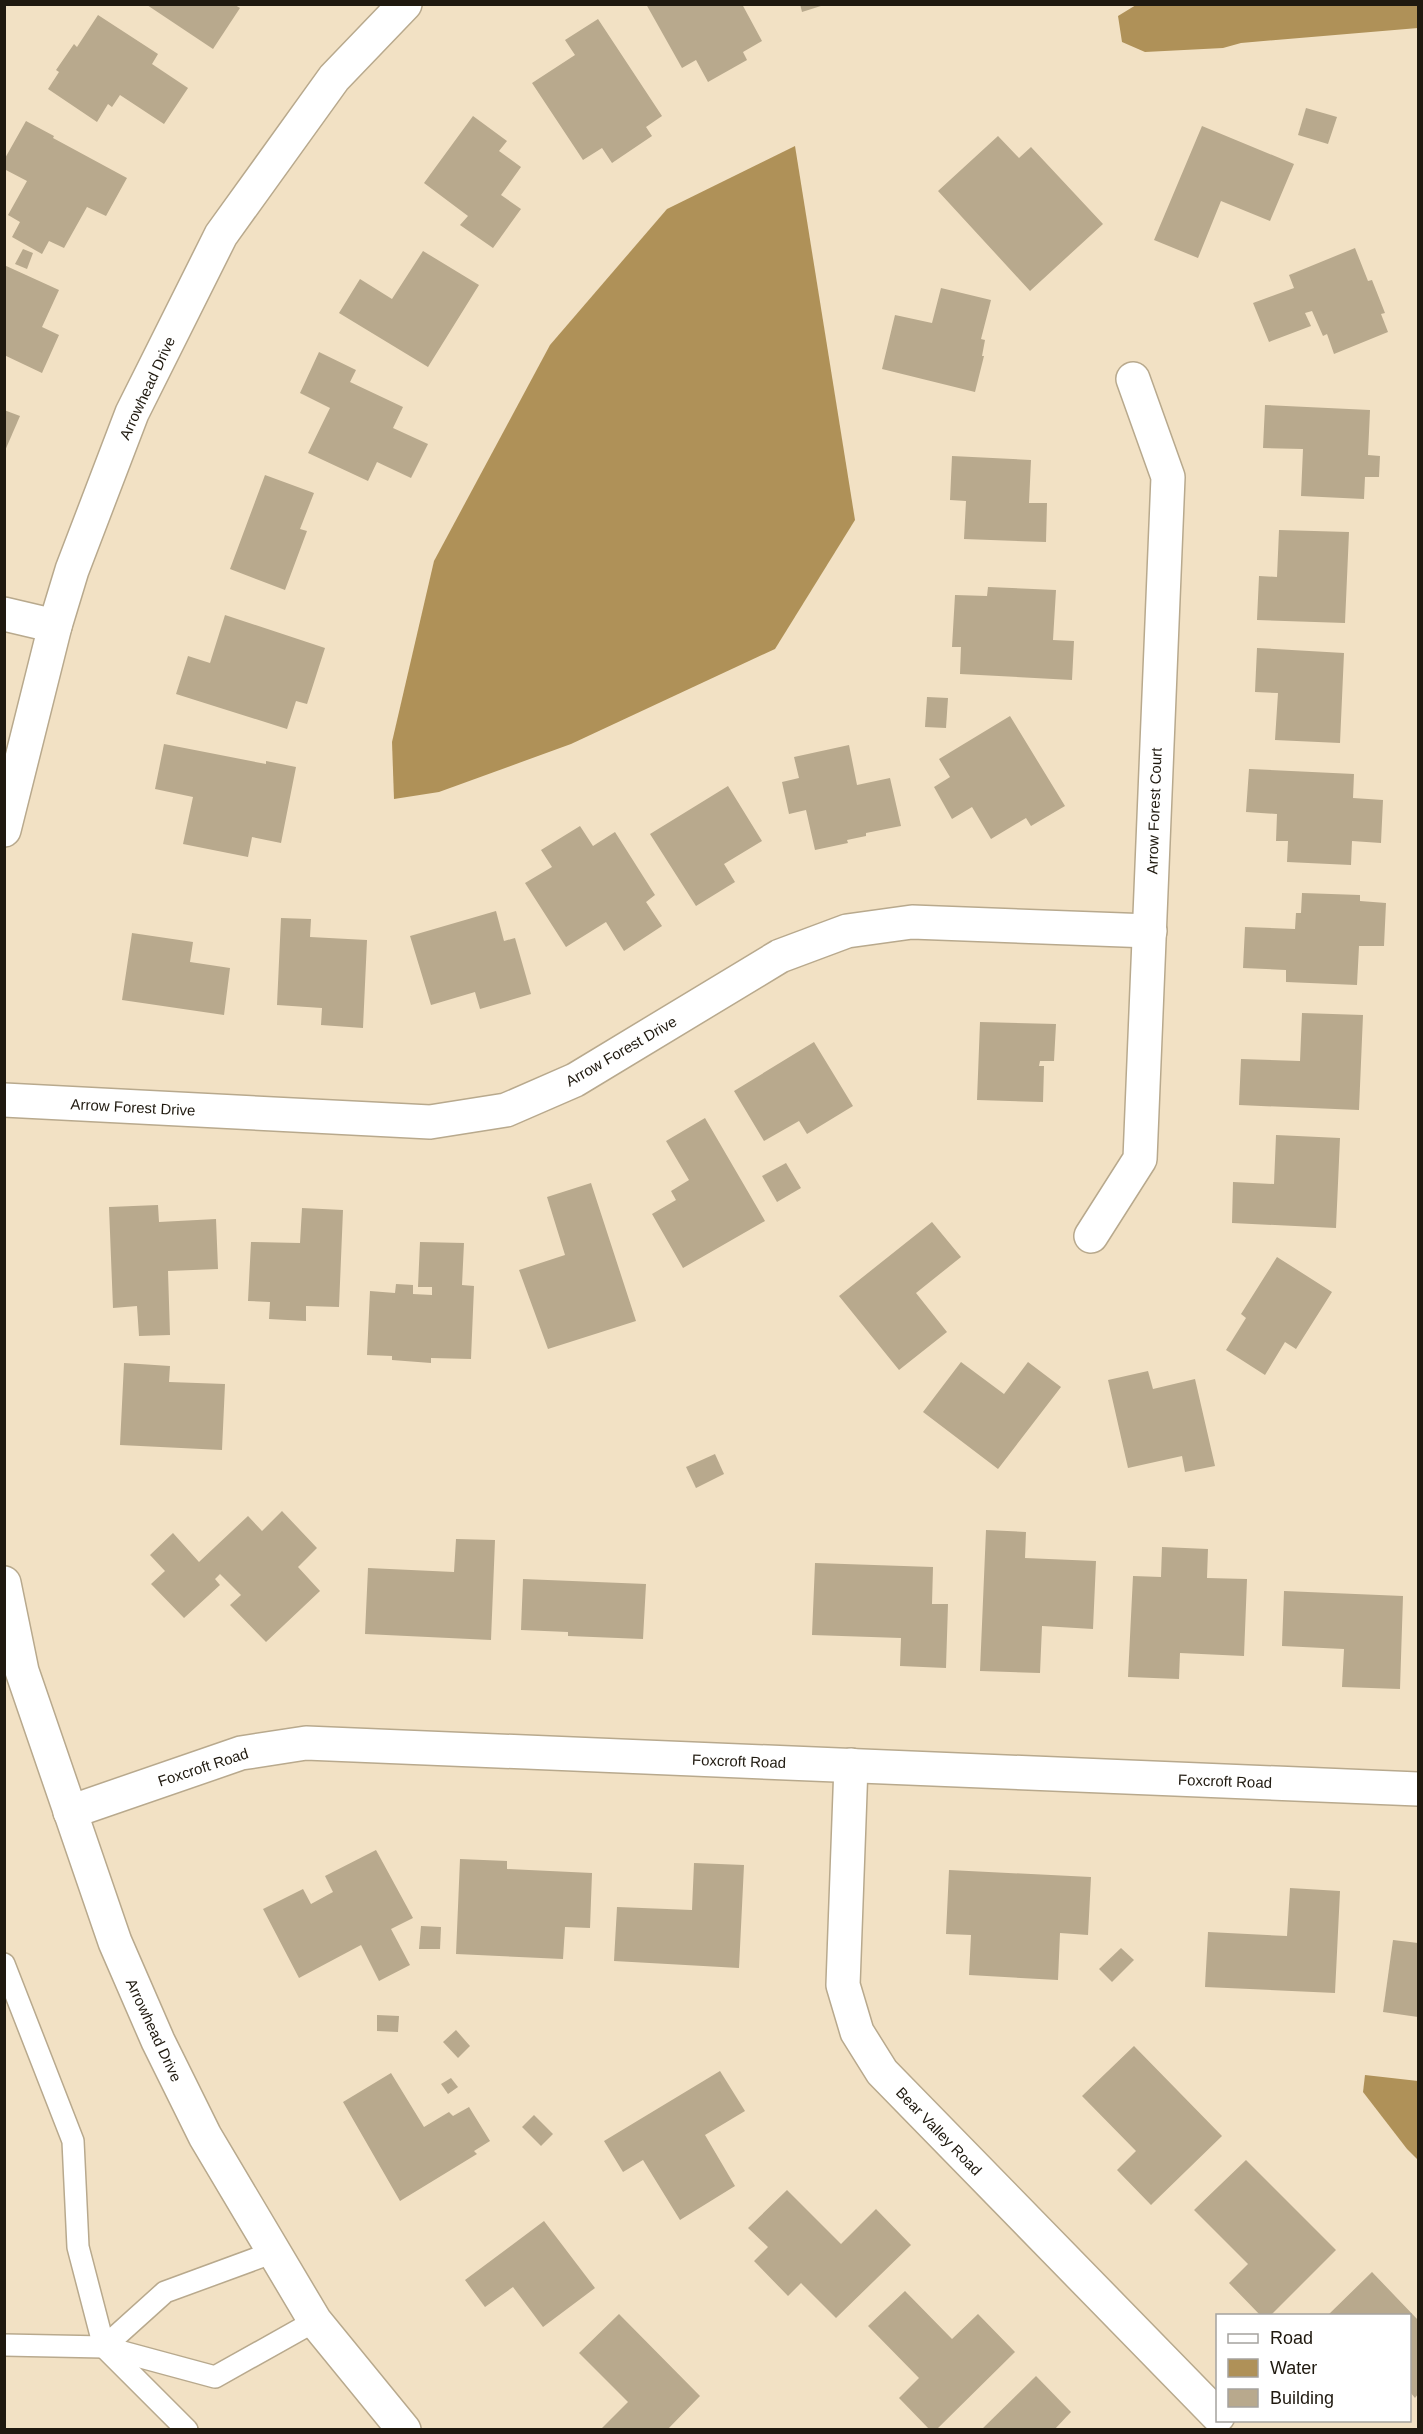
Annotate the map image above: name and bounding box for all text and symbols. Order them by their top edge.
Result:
street label: Arrowhead Drive [116,334,178,442]
street label: Arrow Forest Court [1143,747,1165,875]
street label: Arrow Forest Drive [563,1012,679,1090]
street label: Arrow Forest Drive [70,1095,196,1119]
street label: Foxcroft Road [156,1744,250,1790]
street label: Foxcroft Road [692,1751,786,1771]
street label: Foxcroft Road [1178,1771,1272,1791]
street label: Arrowhead Drive [123,1976,185,2084]
street label: Bear Valley Road [893,2084,985,2178]
legend [1216,2314,1411,2422]
text: Road [1270,2328,1313,2348]
text: Water [1270,2358,1317,2378]
text: Building [1270,2388,1334,2408]

